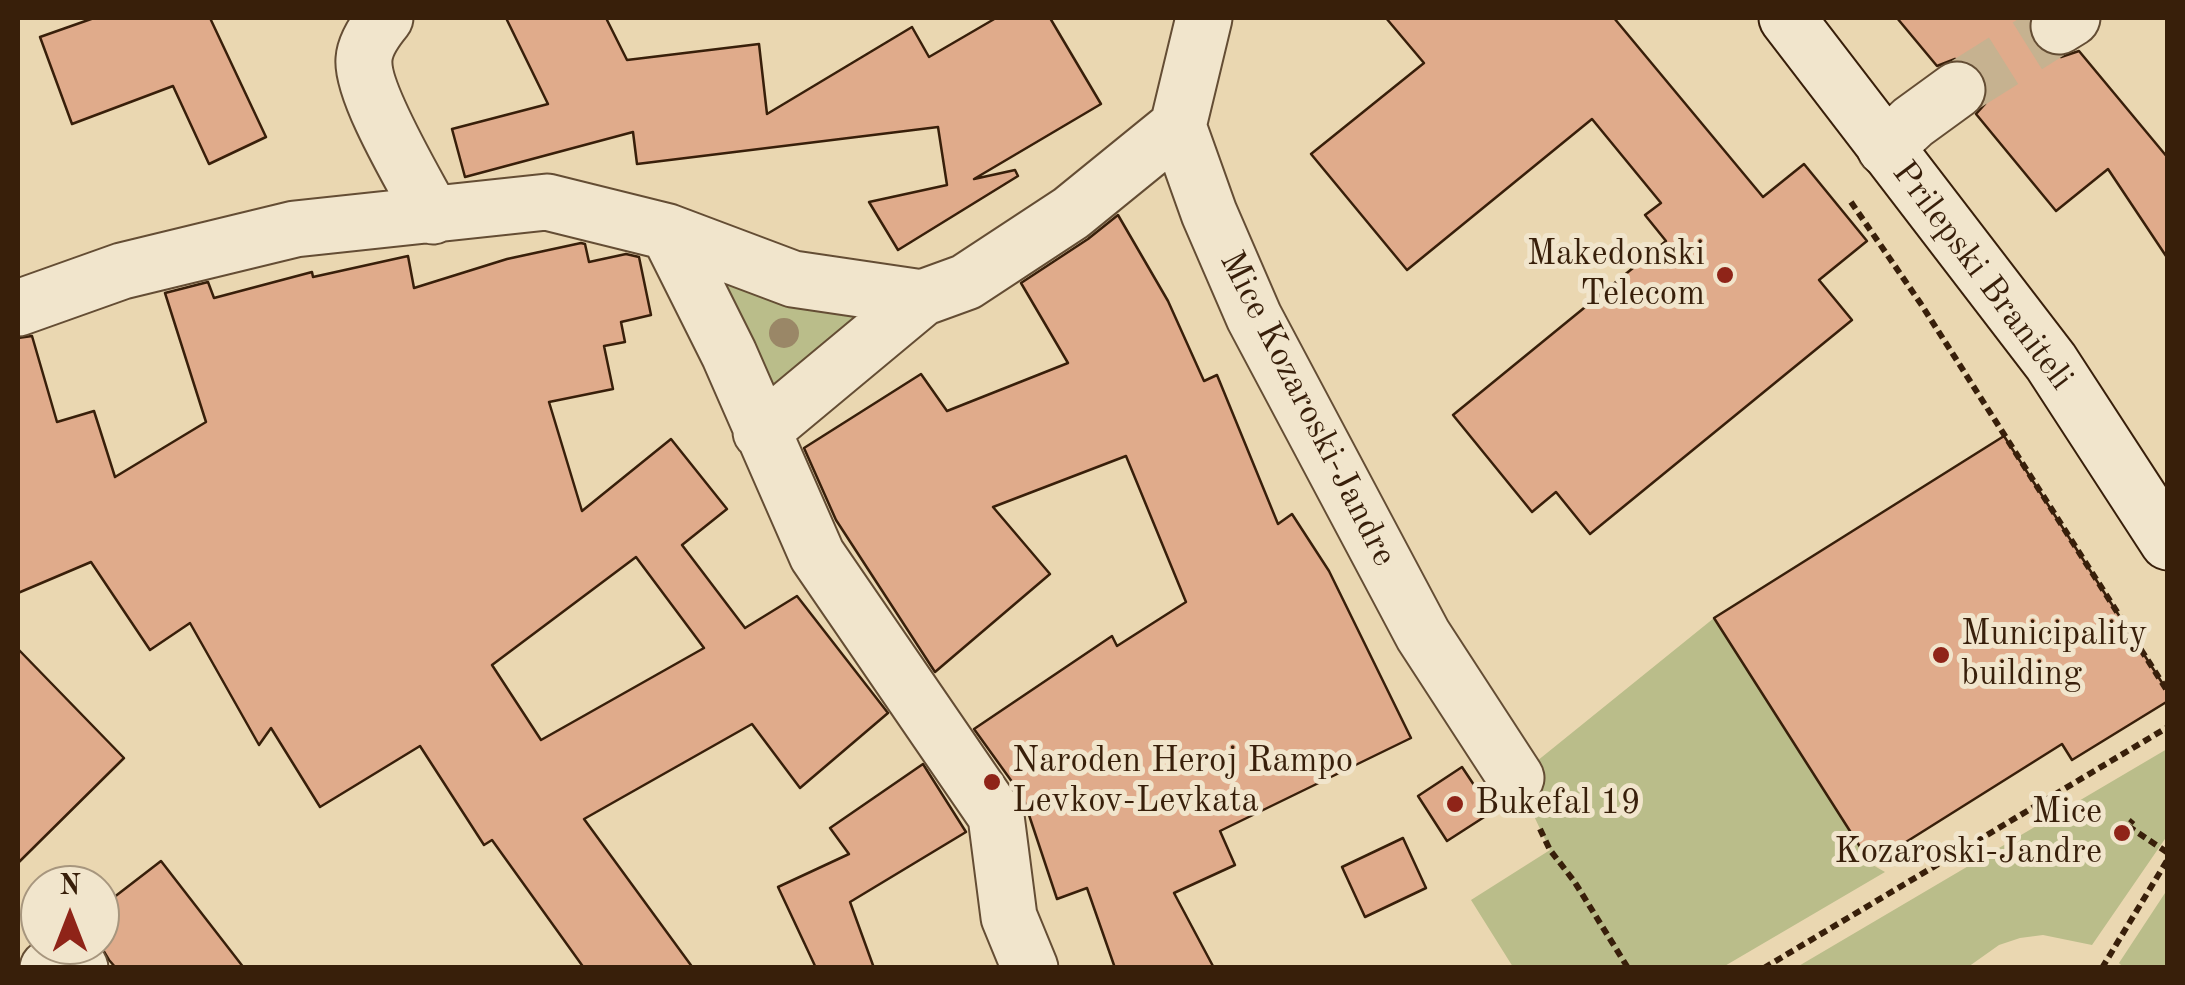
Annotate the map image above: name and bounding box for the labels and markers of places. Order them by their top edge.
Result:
place label: Makedonski Telecom [1527,234,1705,316]
marker: Makedonski Telecom [1714,264,1736,286]
place label: Municipality building [1961,614,2147,696]
marker: Municipality building [1930,644,1952,666]
place label: Naroden Heroj Rampo Levkov-Levkata [1012,741,1353,823]
marker: Naroden Heroj Rampo Levkov-Levkata [981,771,1003,793]
place label: Bukefal 19 [1475,783,1641,825]
place label: Mice Kozaroski-Jandre [1834,792,2102,874]
marker: Bukefal 19 [1444,793,1466,815]
marker: Mice Kozaroski-Jandre [2111,822,2133,844]

